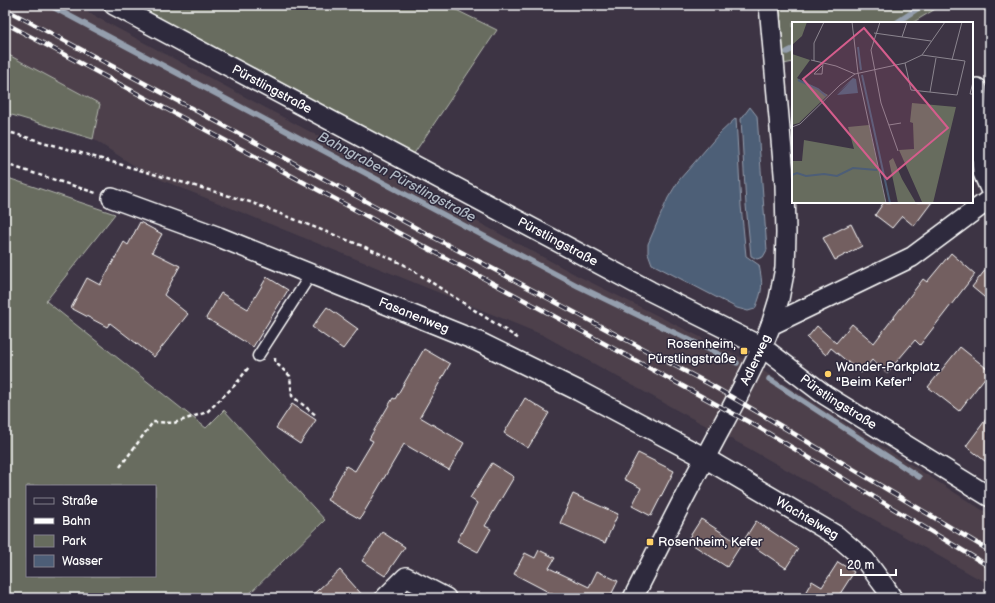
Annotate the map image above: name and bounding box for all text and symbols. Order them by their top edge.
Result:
inset map [792,22,973,203]
street label: Pürstlingstraße [229,61,315,117]
water label: Bahngraben Pürstlingstraße [315,128,479,226]
street label: Pürstlingstraße [515,214,601,270]
street label: Fasanenweg [376,294,452,337]
street label: Adlerweg [737,332,774,388]
place label: Rosenheim, Pürstlingstraße [647,336,736,367]
marker: Rosenheim, Pürstlingstraße [739,346,749,356]
place label: Wander-Parkplatz "Beim Kefer" [836,359,941,390]
marker: Wander-Parkplatz "Beim Kefer" [823,369,833,379]
street label: Pürstlingstraße [797,371,880,433]
legend [26,485,156,577]
street label: Wachtelweg [773,493,842,543]
text: Straße [62,494,98,509]
text: Bahn [62,514,91,529]
text: Park [62,534,86,549]
place label: Rosenheim, Kefer [658,534,763,550]
marker: Rosenheim, Kefer [645,537,655,547]
scale bar [841,551,896,577]
text: Wasser [62,554,103,569]
text: 20 m [847,558,874,573]

